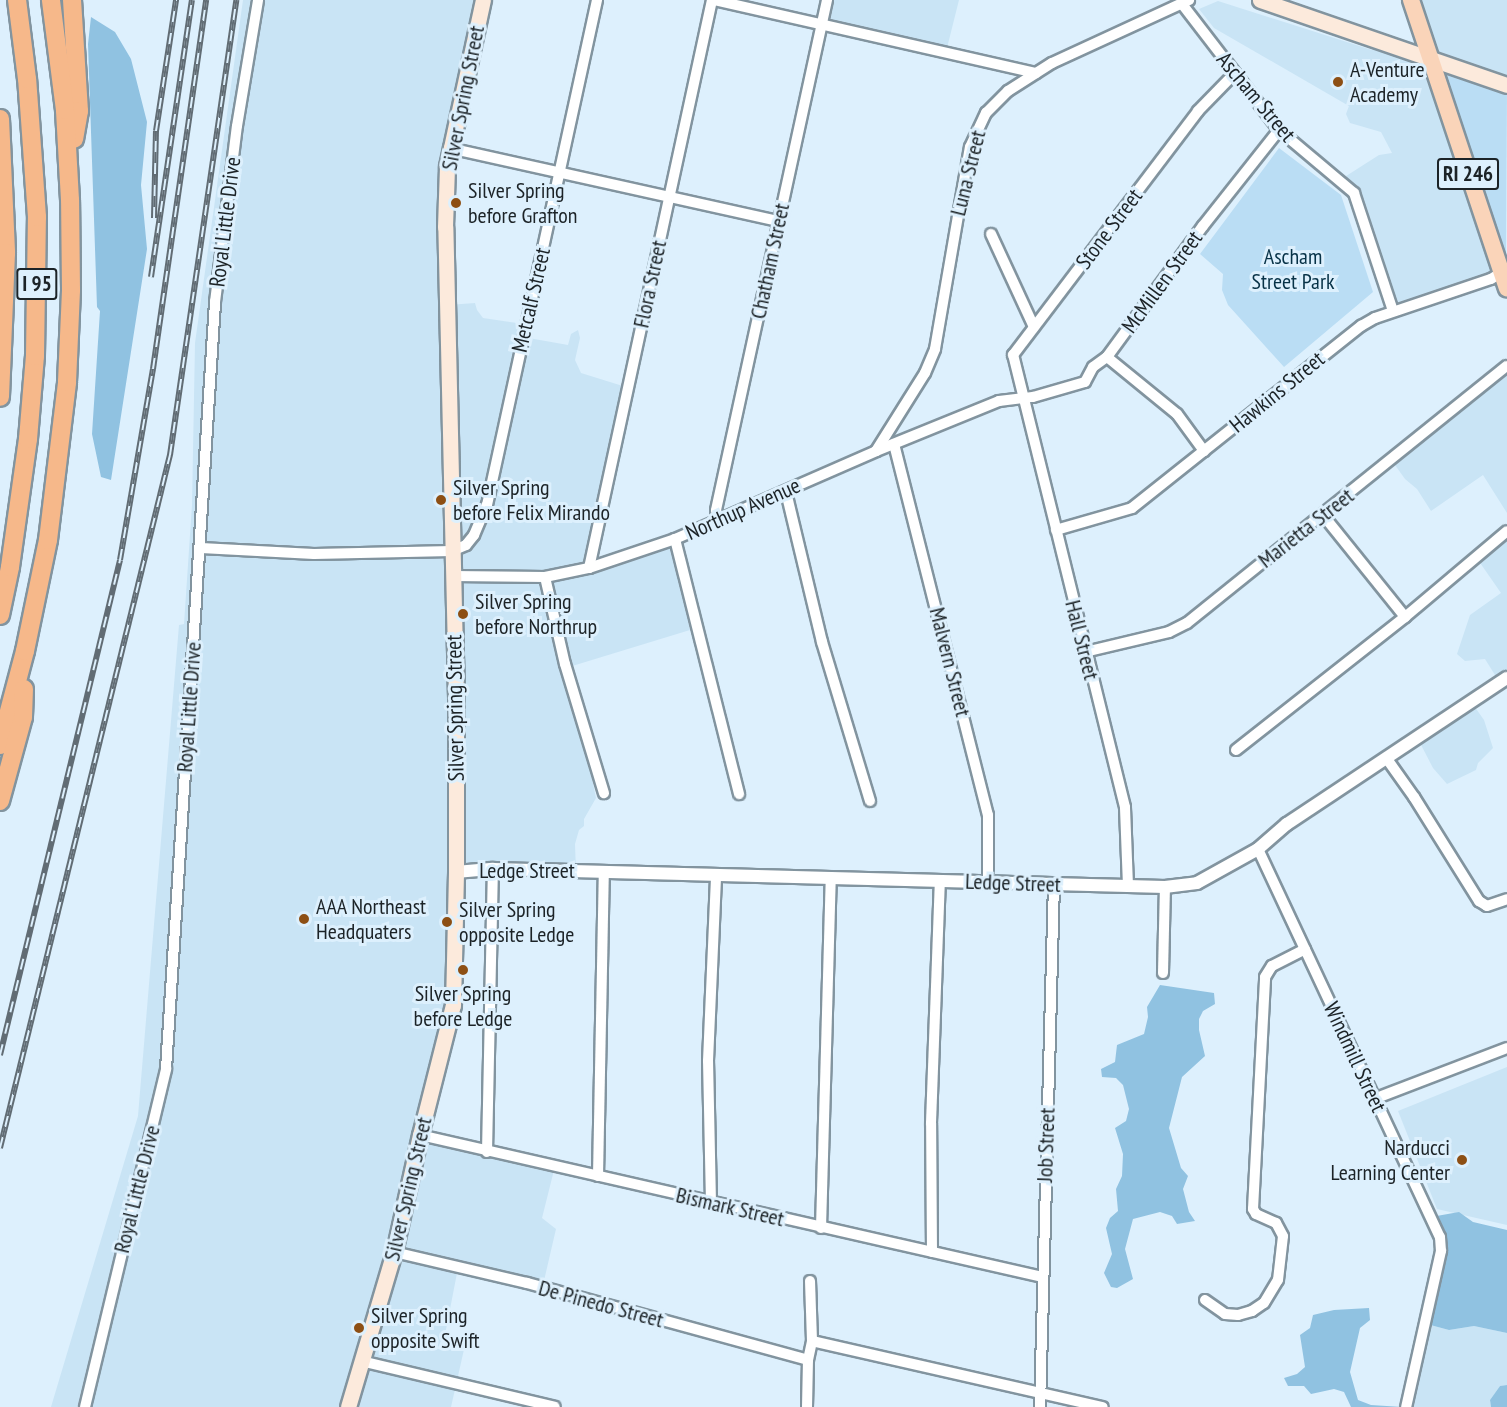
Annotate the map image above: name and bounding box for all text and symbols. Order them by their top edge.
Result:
street label: Silver Spring Street [436,23,490,173]
street label: Ascham Street [1211,47,1301,147]
place label: A-Venture Academy [1350,56,1424,107]
marker: A-Venture Academy [1331,75,1345,89]
street label: Luna Street [945,128,991,218]
street label: Royal Little Drive [204,156,246,288]
road number: RI 246 [1436,156,1500,192]
place label: Silver Spring before Grafton [468,177,577,228]
street label: Stone Street [1070,184,1148,274]
marker: Silver Spring before Grafton [449,196,463,210]
street label: Chatham Street [745,201,795,321]
street label: McMillen Street [1116,226,1208,338]
street label: Flora Street [628,238,672,330]
park label: Ascham Street Park [1252,243,1334,294]
street label: Metcalf Street [506,245,556,355]
road number: I 95 [16,266,58,302]
street label: Hawkins Street [1224,346,1330,438]
street label: Northup Avenue [681,472,805,546]
place label: Silver Spring before Felix Mirando [453,474,610,526]
street label: Marietta Street [1253,483,1359,573]
marker: Silver Spring before Felix Mirando [434,493,448,507]
place label: Silver Spring before Northrup [475,588,597,640]
street label: Hall Street [1059,597,1105,683]
street label: Malvern Street [924,605,976,719]
marker: Silver Spring before Northrup [456,607,470,621]
street label: Silver Spring Street [441,634,469,782]
street label: Royal Little Drive [171,641,207,773]
street label: Ledge Street [479,858,575,884]
street label: Ledge Street [965,868,1061,898]
place label: AAA Northeast Headquaters [316,893,427,944]
place label: Silver Spring opposite Ledge [459,896,574,948]
marker: AAA Northeast Headquaters [297,912,311,926]
marker: Silver Spring opposite Ledge [440,915,454,929]
marker: Silver Spring before Ledge [456,963,470,977]
place label: Silver Spring before Ledge [414,980,512,1032]
street label: Windmill Street [1318,998,1392,1116]
street label: Job Street [1032,1107,1060,1183]
street label: Silver Spring Street [379,1115,437,1263]
street label: Royal Little Drive [108,1122,166,1256]
place label: Narducci Learning Center [1330,1134,1450,1186]
marker: Narducci Learning Center [1455,1153,1469,1167]
street label: Bismark Street [673,1182,787,1232]
street label: De Pinedo Street [536,1275,666,1333]
place label: Silver Spring opposite Swift [371,1302,480,1354]
marker: Silver Spring opposite Swift [352,1321,366,1335]

